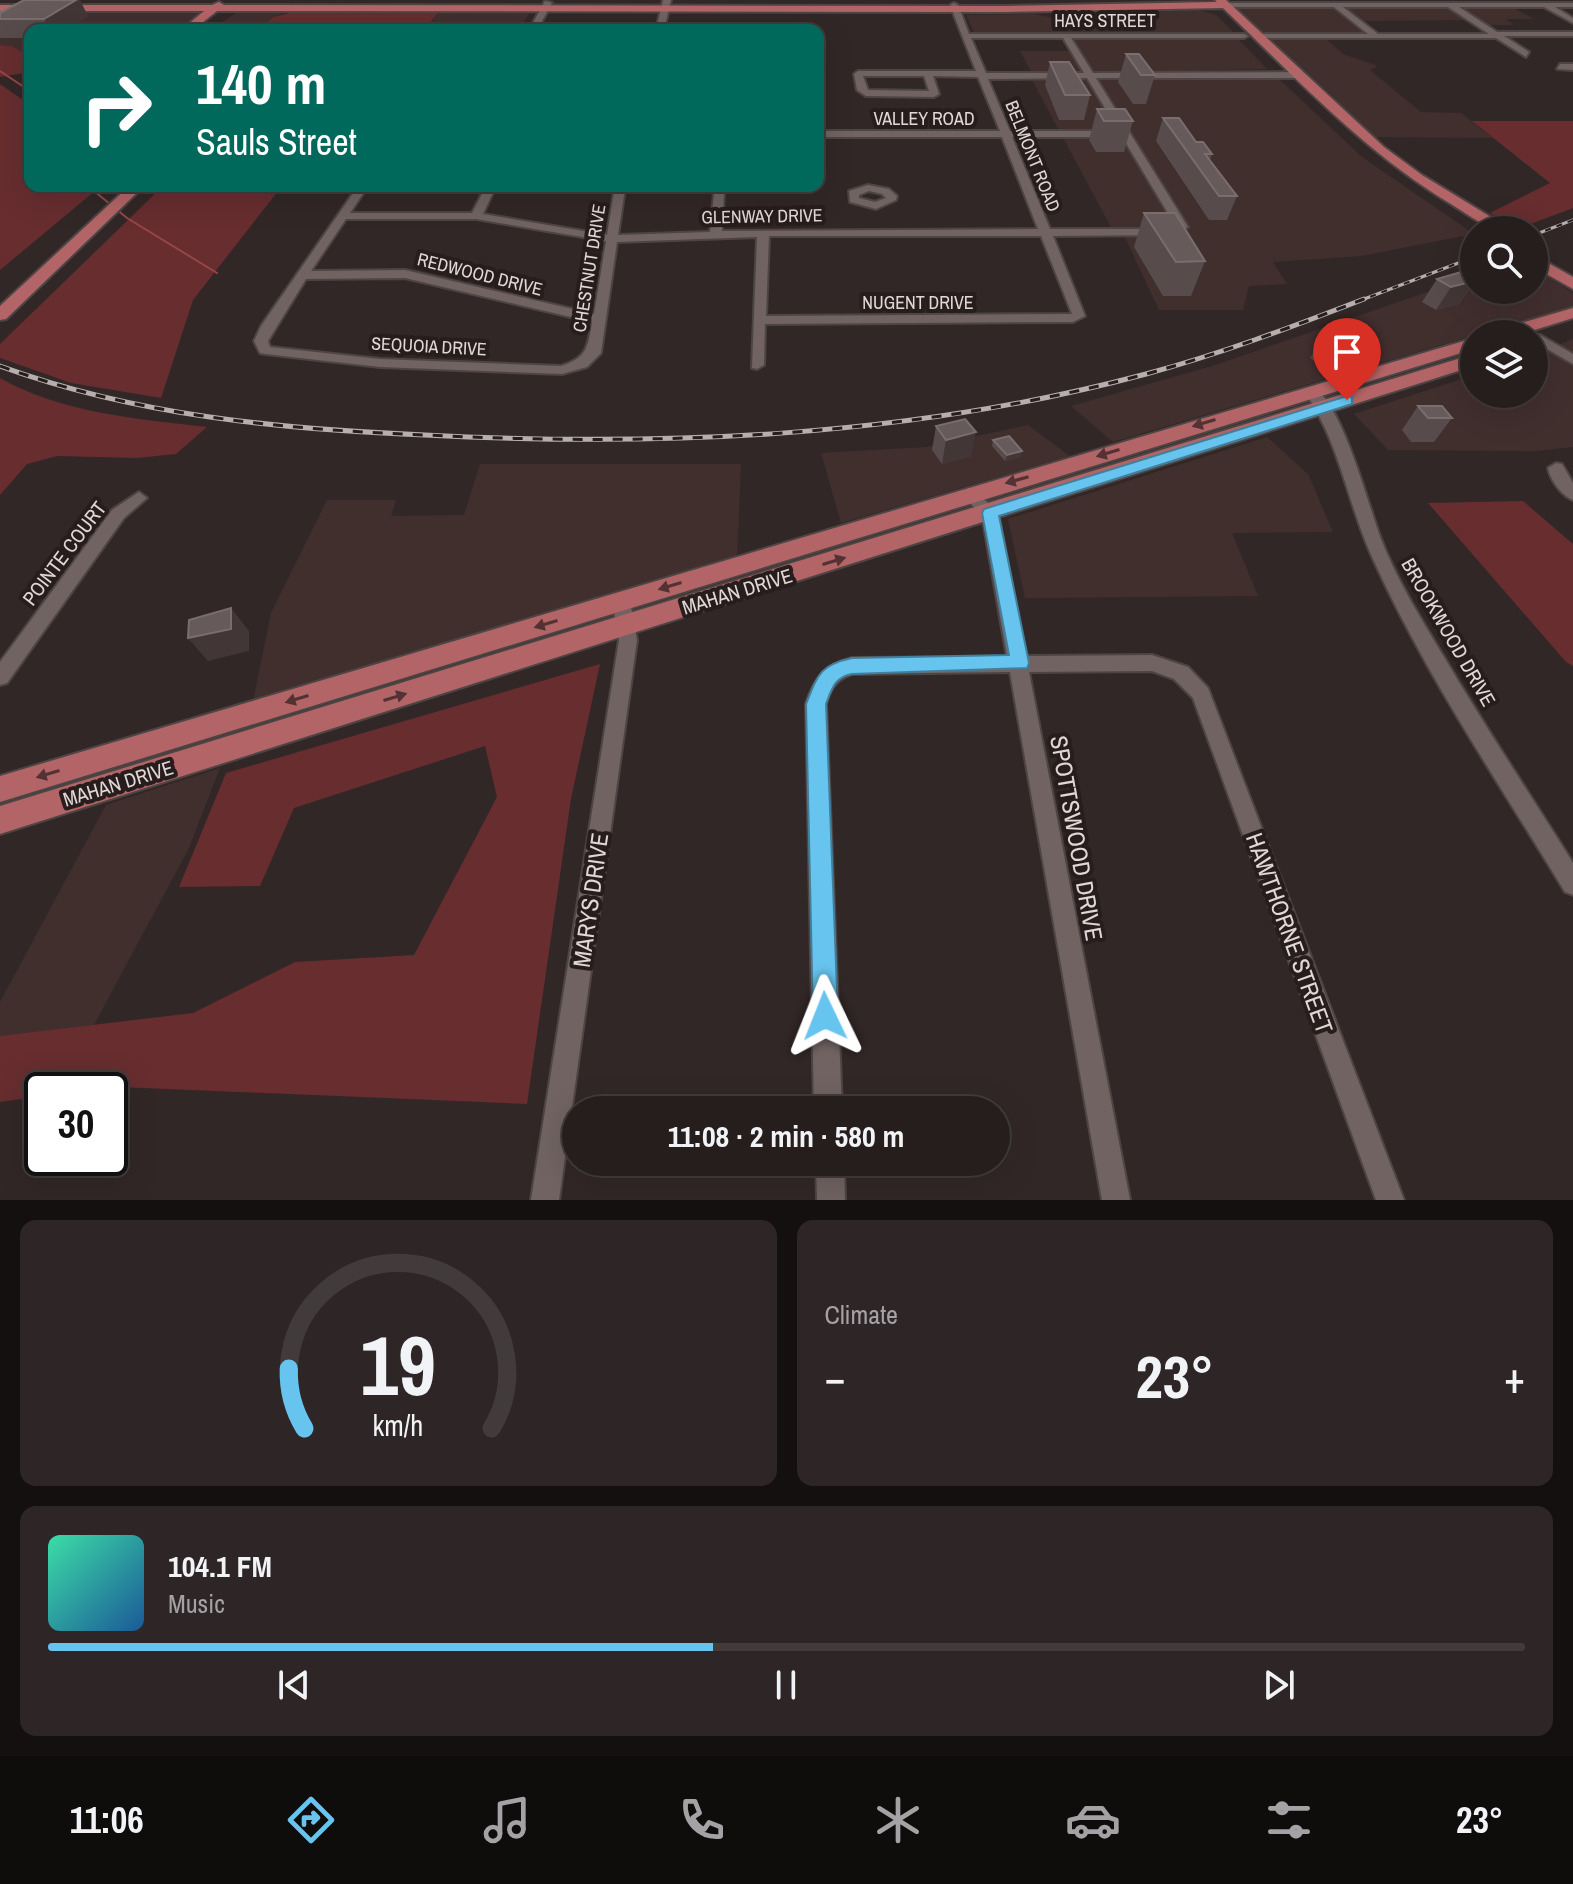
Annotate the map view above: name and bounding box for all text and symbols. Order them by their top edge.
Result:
street label: HAYS STREET [1054,8,1156,33]
text: 140 m [196,46,326,121]
icon: right [64,56,168,160]
street label: BELMONT ROAD [999,97,1067,215]
street label: VALLEY ROAD [873,106,975,131]
text: Sauls Street [196,118,357,166]
street label: CHESTNUT DRIVE [567,202,611,334]
street label: GLENWAY DRIVE [701,202,823,230]
map controls [1460,216,1548,408]
button: search [1460,216,1548,304]
street label: REDWOOD DRIVE [415,246,545,302]
street label: NUGENT DRIVE [862,290,974,315]
pin [1313,318,1381,400]
button: layers [1460,320,1548,408]
street label: SEQUOIA DRIVE [371,330,487,362]
icon: arrive [1325,330,1369,374]
one-way arrow [1192,417,1216,430]
one-way arrow [1095,447,1119,460]
one-way arrow [1004,474,1028,487]
street label: POINTE COURT [16,496,112,610]
street label: BROOKWOOD DRIVE [1396,553,1502,711]
one-way arrow [822,554,846,567]
street label: MAHAN DRIVE [679,561,795,621]
one-way arrow [657,580,681,593]
one-way arrow [534,618,558,630]
one-way arrow [384,690,408,703]
one-way arrow [285,693,309,706]
street label: SPOTTSWOOD DRIVE [1043,733,1111,943]
street label: MAHAN DRIVE [60,753,176,813]
one-way arrow [36,768,60,781]
street label: HAWTHORNE STREET [1239,828,1341,1038]
street label: MARYS DRIVE [565,831,615,969]
position arrow [783,974,867,1058]
speed limit sign: 30 [24,1072,128,1176]
text: 11:08 · 2 min · 580 m [668,1116,904,1156]
text: Climate [825,1297,898,1332]
text: 19 [360,1309,436,1421]
text: 23° [1135,1336,1214,1417]
text: − [825,1347,846,1407]
text: + [1504,1347,1525,1407]
text: km/h [373,1406,424,1445]
text: 104.1 FM [168,1546,272,1586]
text: Music [168,1586,225,1621]
icon: previous [272,1663,316,1707]
icon: pause [764,1663,808,1707]
icon: next [1257,1663,1301,1707]
icon: directions [283,1792,339,1848]
icon: music [479,1792,535,1848]
icon: phone [674,1792,730,1848]
icon: climate [870,1792,926,1848]
icon: car [1065,1792,1121,1848]
icon: filters [1261,1792,1317,1848]
text: 11:06 [70,1796,144,1844]
text: 23° [1456,1796,1503,1844]

